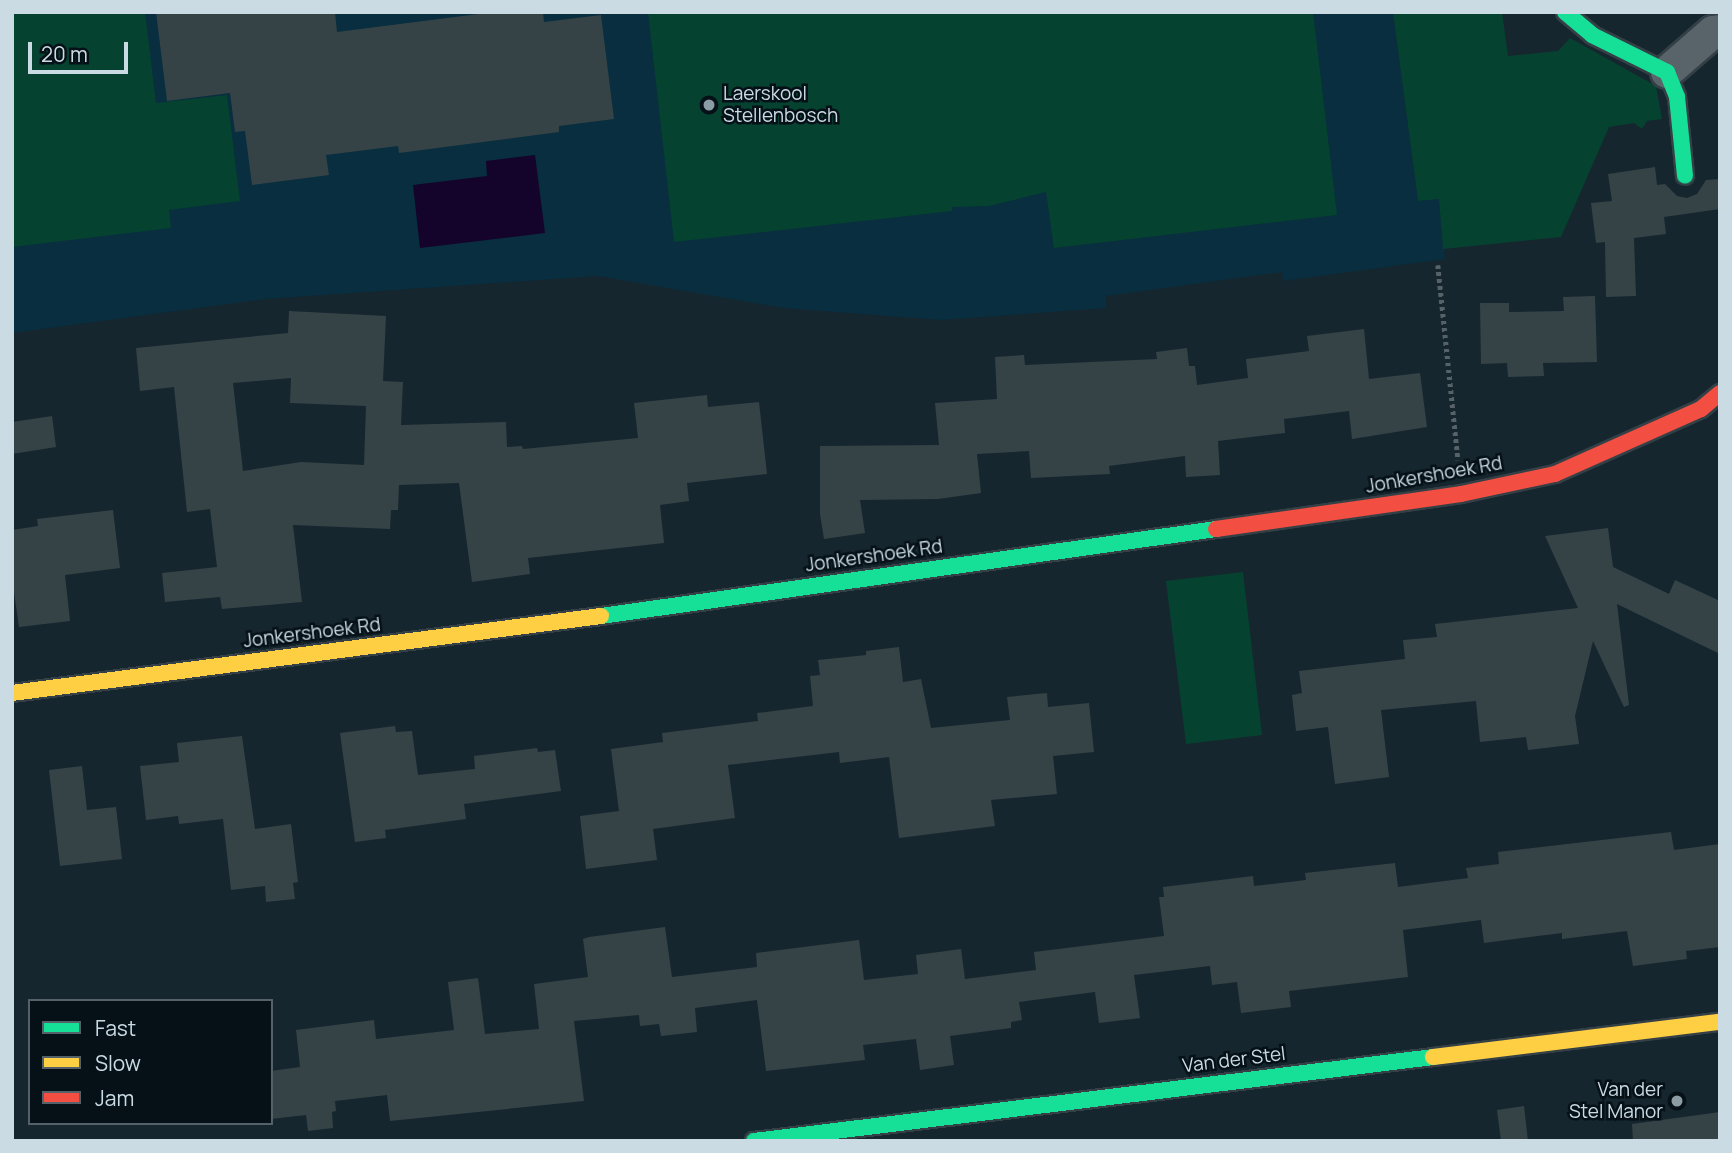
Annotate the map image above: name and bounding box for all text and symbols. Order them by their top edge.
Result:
scale bar [32,28,131,72]
text: 20 m [41,40,88,68]
place label: Laerskool Stellenbosch [723,83,838,127]
marker: Laerskool Stellenbosch [701,97,717,113]
street label: Jonkershoek Rd [1364,452,1504,498]
street label: Jonkershoek Rd [804,535,944,577]
street label: Jonkershoek Rd [242,613,382,653]
legend [28,999,273,1125]
text: Fast [95,1014,136,1042]
street label: Van der Stel [1181,1042,1287,1078]
text: Slow [95,1049,141,1077]
place label: Van der Stel Manor [1569,1079,1663,1123]
text: Jam [95,1084,134,1112]
marker: Van der Stel Manor [1669,1093,1685,1109]

